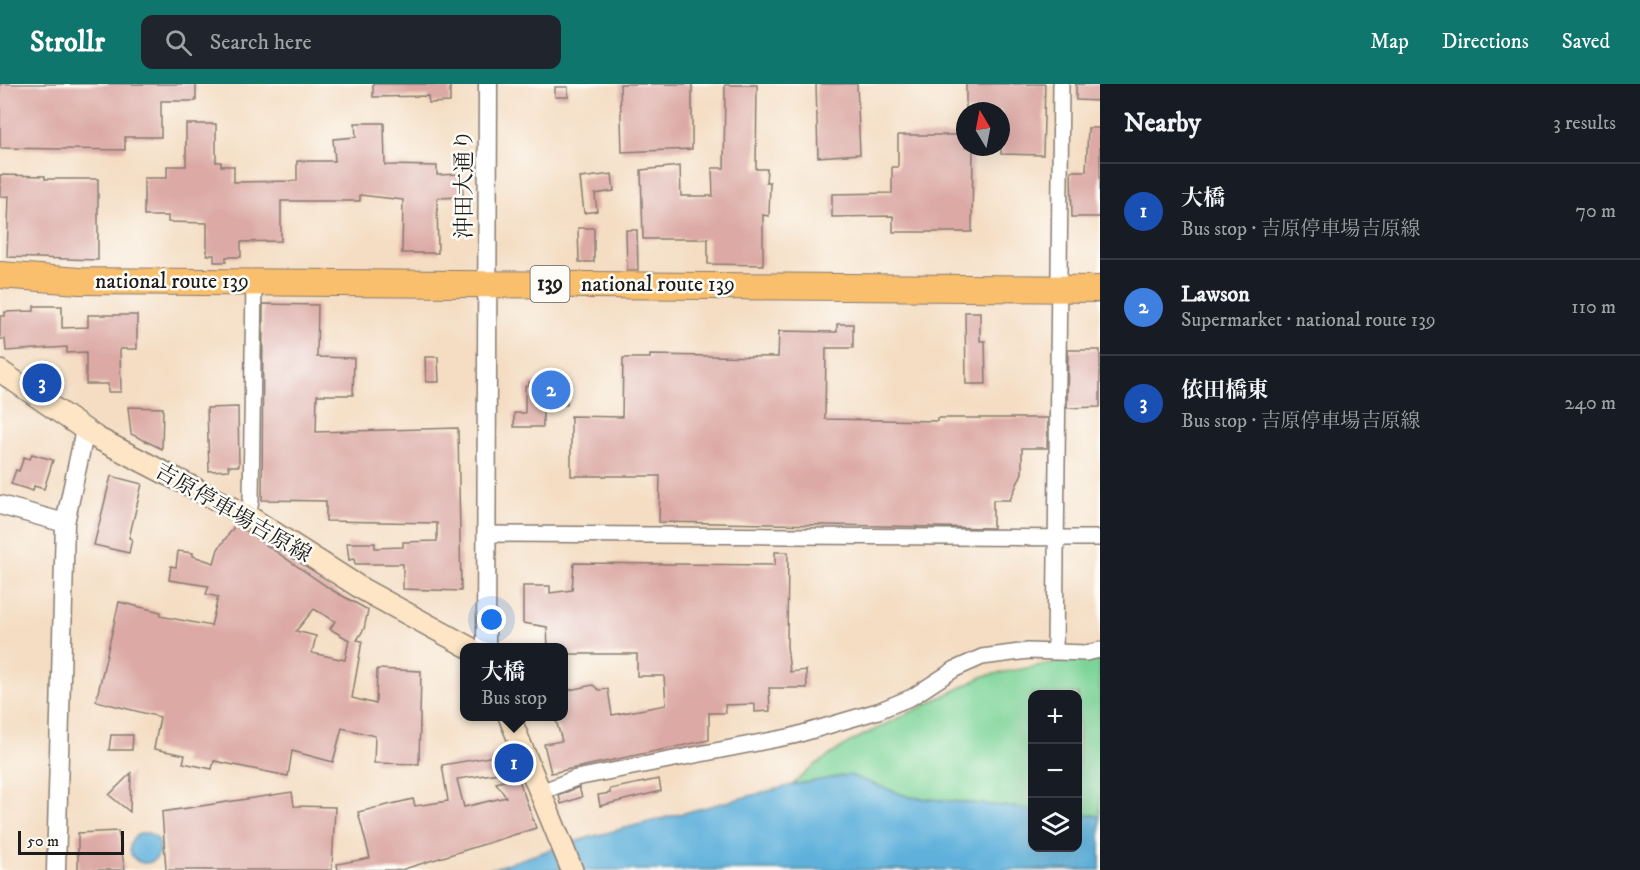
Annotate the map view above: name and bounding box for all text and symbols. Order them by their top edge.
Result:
search box [141,15,561,69]
text: Strollr [30,25,105,60]
icon: search [162,26,195,59]
text: Search here [210,29,312,56]
text: Map [1370,29,1409,55]
text: Directions [1442,29,1529,55]
text: Saved [1562,29,1610,55]
north arrow [956,102,1010,156]
text: Nearby [1124,107,1201,140]
text: 3 results [1553,111,1616,136]
street label: 沖田大通り [451,129,478,239]
text: 大橋 [1181,185,1225,212]
text: 1 [1140,199,1147,224]
text: 70 m [1575,199,1616,224]
text: Bus stop · 吉原停車場吉原線 [1181,217,1421,242]
road number: 139 [530,266,570,302]
street label: national route 139 [95,268,249,295]
street label: national route 139 [581,271,735,298]
text: Lawson [1181,281,1250,308]
text: 2 [1139,295,1148,320]
text: 110 m [1571,295,1616,320]
text: Supermarket · national route 139 [1181,308,1436,333]
pin: 3 [22,360,62,406]
pin: 2 [532,368,570,412]
text: 依田橋東 [1181,377,1269,404]
text: 3 [1140,391,1147,416]
text: 240 m [1565,391,1616,416]
text: Bus stop · 吉原停車場吉原線 [1181,409,1421,434]
street label: 吉原停車場吉原線 [150,457,316,569]
your location [477,605,506,634]
popup [460,643,568,721]
text: 大橋 [481,659,525,686]
text: Bus stop [481,686,547,711]
map controls [1028,690,1082,852]
button: + [1028,690,1082,744]
pin: 1 [494,740,534,786]
button: − [1028,744,1082,798]
button: layers [1028,798,1082,852]
scale bar [18,828,124,856]
text: 50 m [27,831,59,851]

